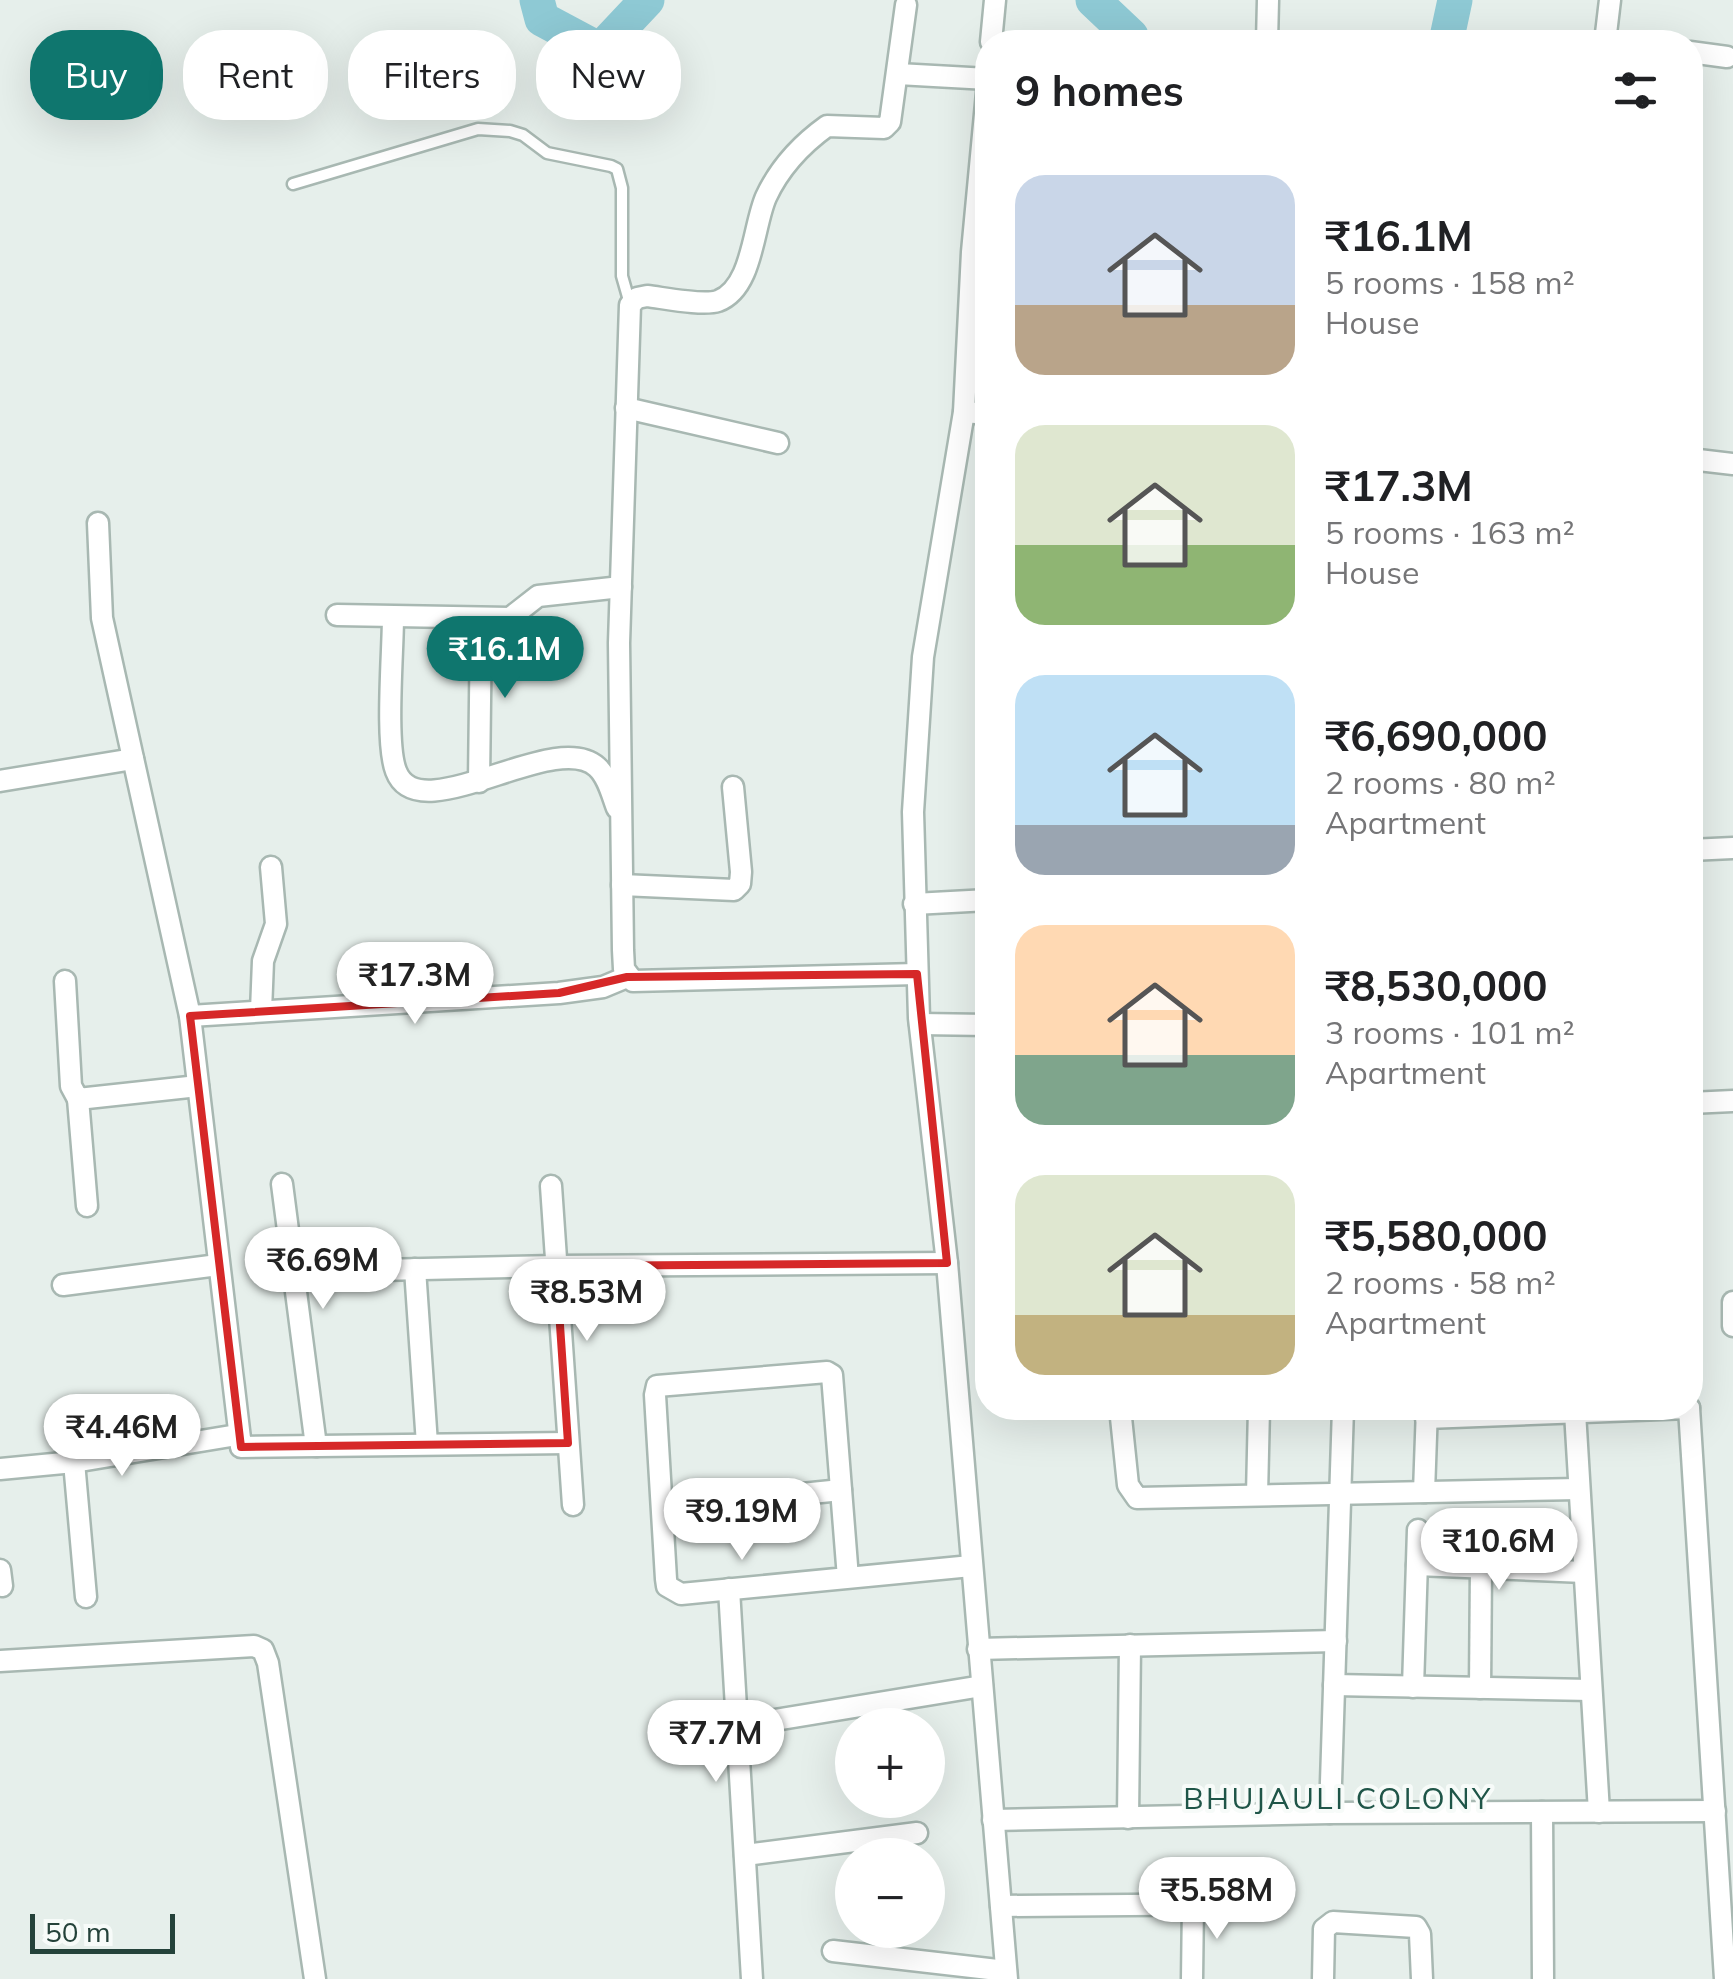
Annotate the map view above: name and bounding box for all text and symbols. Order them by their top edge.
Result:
chip: Buy [30,30,163,120]
chip: Rent [183,30,328,120]
chip: Filters [348,30,516,120]
chip: New [536,30,681,120]
icon: filters [1608,63,1663,118]
text: 9 homes [1015,64,1184,117]
text: ₹16.1M [1325,209,1473,262]
icon: home [1095,215,1215,335]
text: 5 rooms · 158 m² [1325,262,1575,302]
text: House [1325,302,1420,342]
text: ₹17.3M [1325,459,1473,512]
icon: home [1095,465,1215,585]
text: 5 rooms · 163 m² [1325,512,1575,552]
text: House [1325,552,1420,592]
pin: ₹16.1M [424,616,586,701]
text: ₹16.1M [449,628,561,668]
text: ₹6,690,000 [1325,709,1547,762]
icon: home [1095,715,1215,835]
text: 2 rooms · 80 m² [1325,762,1556,802]
text: Apartment [1325,802,1486,842]
pin: ₹17.3M [334,942,496,1027]
text: ₹17.3M [359,954,471,994]
text: ₹8,530,000 [1325,959,1547,1012]
icon: home [1095,965,1215,1085]
text: 3 rooms · 101 m² [1325,1012,1575,1052]
text: Apartment [1325,1052,1486,1092]
text: ₹5,580,000 [1325,1209,1547,1262]
icon: home [1095,1215,1215,1335]
pin: ₹6.69M [242,1227,404,1312]
text: ₹6.69M [267,1239,379,1279]
pin: ₹8.53M [506,1259,668,1344]
text: 2 rooms · 58 m² [1325,1262,1556,1302]
text: ₹8.53M [531,1271,643,1311]
text: Apartment [1325,1302,1486,1342]
pin: ₹4.46M [41,1394,203,1479]
text: ₹4.46M [66,1406,178,1446]
pin: ₹9.19M [661,1478,823,1563]
text: ₹9.19M [686,1490,798,1530]
pin: ₹10.6M [1418,1508,1580,1593]
text: ₹10.6M [1443,1520,1555,1560]
pin: ₹7.7M [646,1700,786,1785]
map controls [835,1708,945,1948]
button: + [835,1708,945,1818]
text: ₹7.7M [669,1712,763,1752]
district label: BHUJAULI COLONY [1183,1779,1493,1817]
button: − [835,1838,945,1948]
pin: ₹5.58M [1136,1857,1298,1942]
text: ₹5.58M [1161,1869,1273,1909]
scale bar [30,1909,175,1954]
text: 50 m [45,1914,111,1949]

